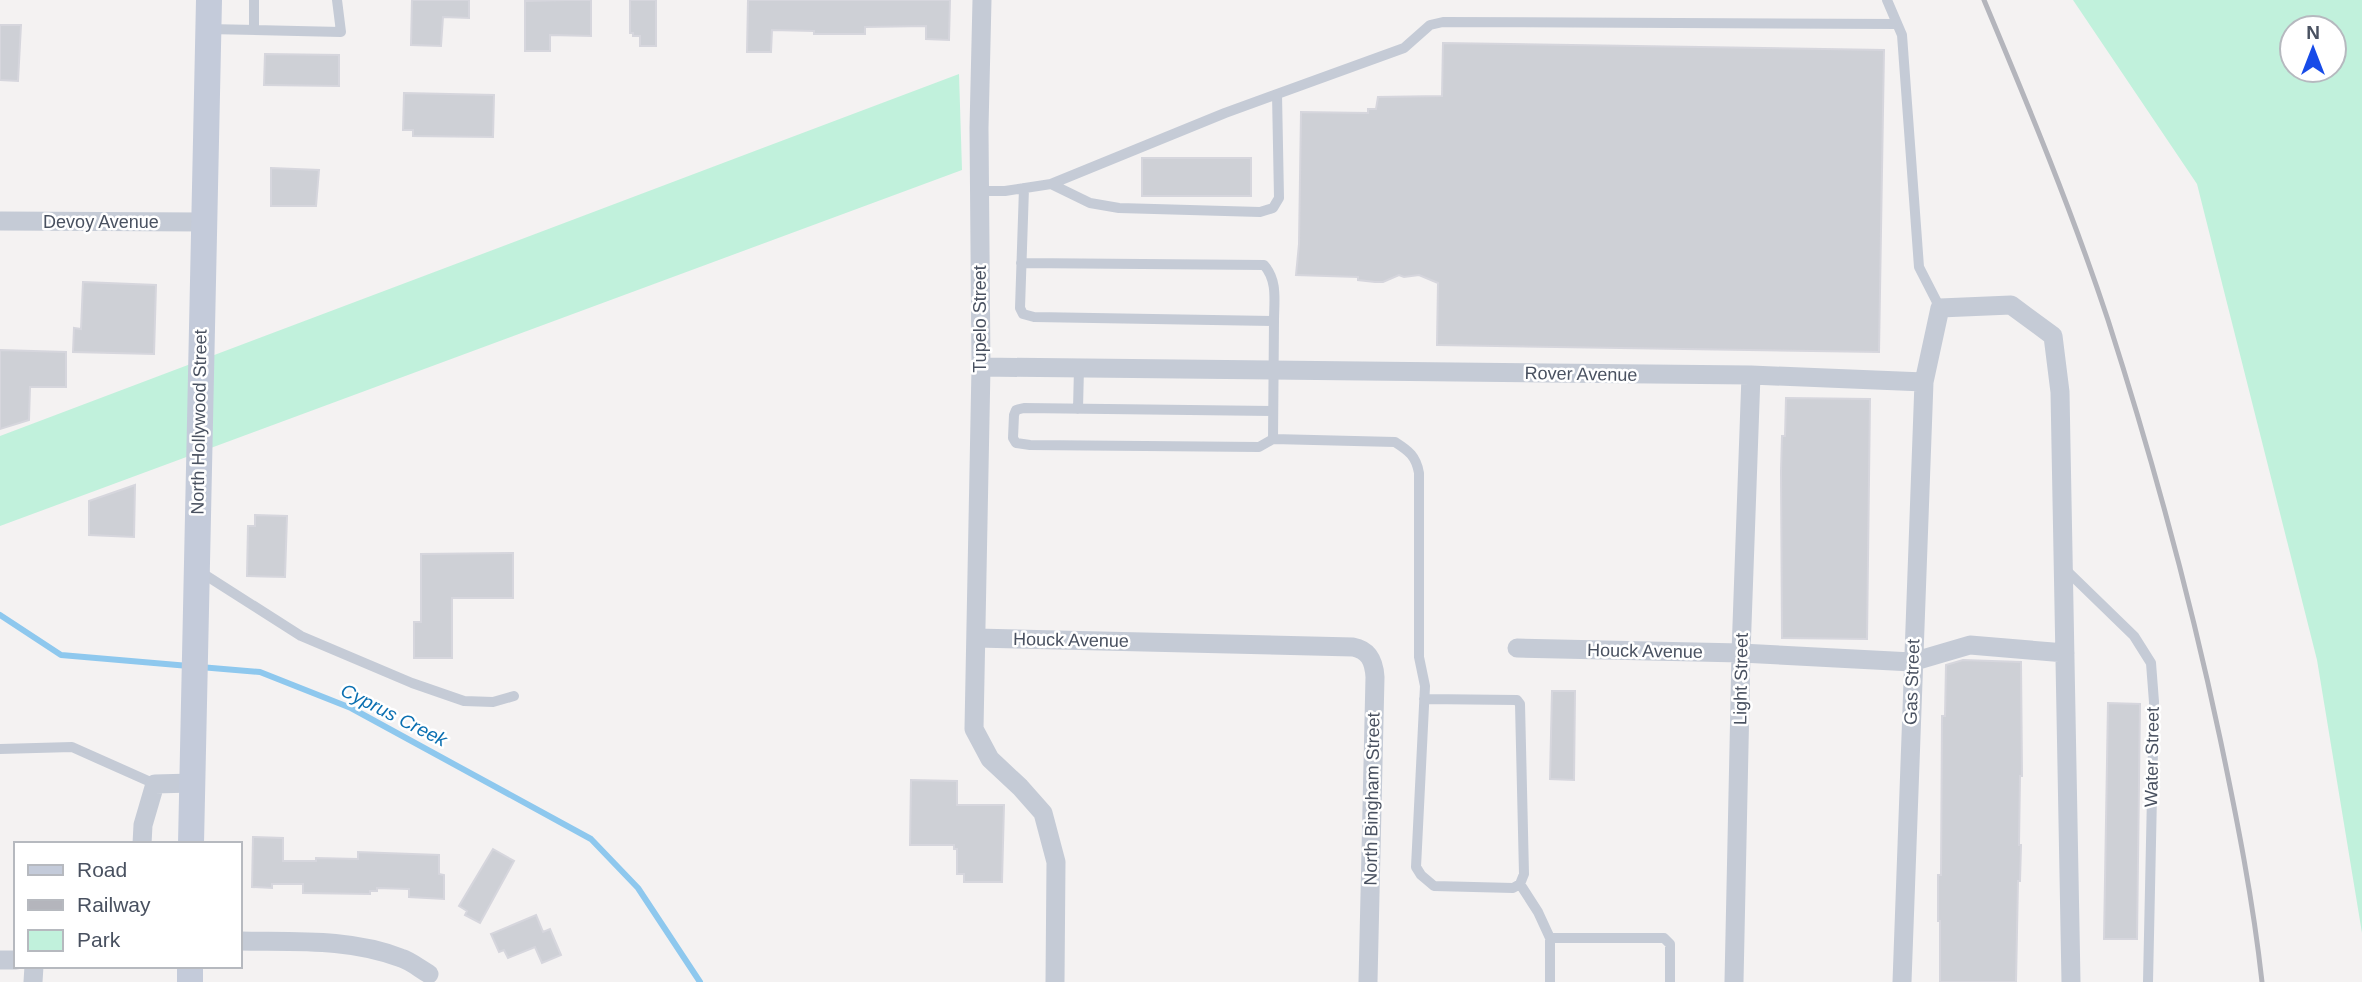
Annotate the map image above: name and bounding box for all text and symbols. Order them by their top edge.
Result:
north arrow [2278,14,2348,84]
text: N [2306,22,2320,43]
street label: Devoy Avenue [43,212,159,232]
street label: Tupelo Street [970,265,990,373]
street label: North Hollywood Street [187,329,211,515]
street label: Rover Avenue [1524,363,1638,385]
street label: Houck Avenue [1013,629,1129,651]
street label: Light Street [1730,633,1752,725]
street label: Gas Street [1901,639,1923,725]
street label: Houck Avenue [1587,640,1703,662]
water label: Cyprus Creek [337,679,452,751]
street label: Water Street [2141,707,2163,807]
street label: North Bingham Street [1360,712,1384,886]
legend [14,842,242,968]
text: Road [77,858,127,881]
text: Railway [77,893,151,916]
text: Park [77,928,121,951]

